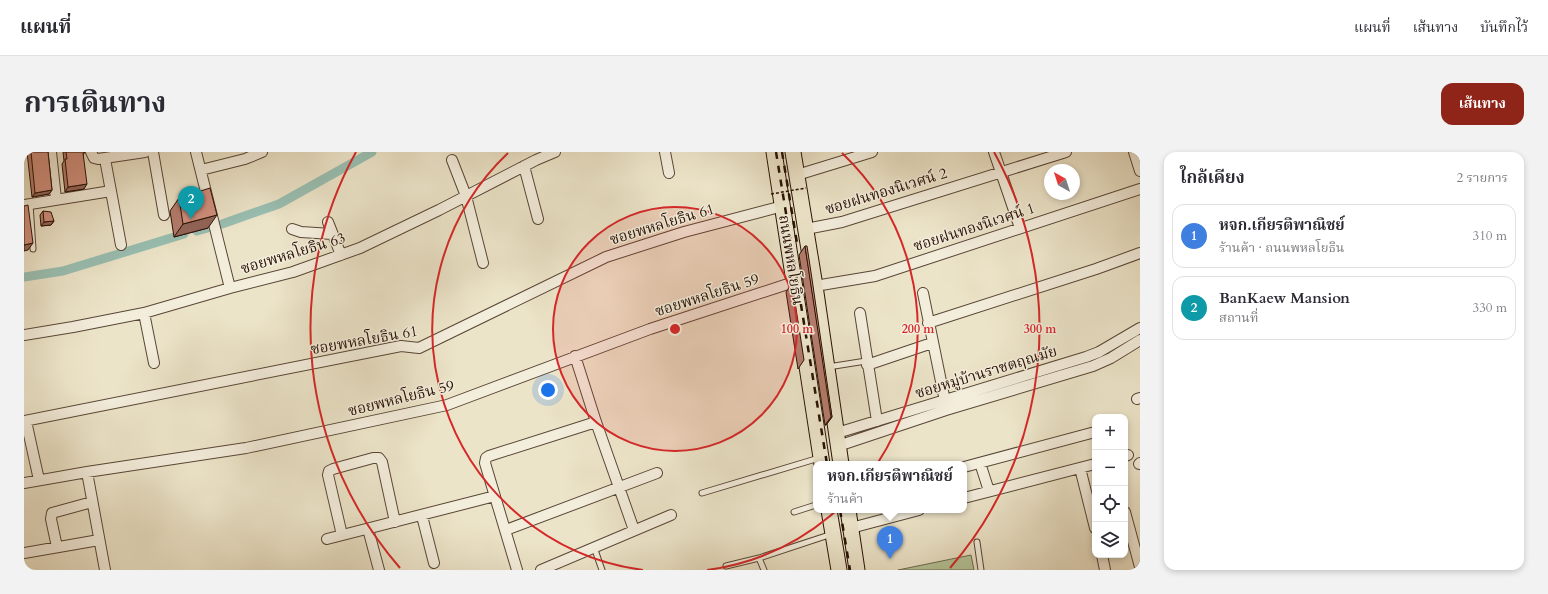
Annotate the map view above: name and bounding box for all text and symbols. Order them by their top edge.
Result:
text: แผนที่ [20,14,71,40]
text: แผนที่ [1354,18,1391,37]
text: เส้นทาง [1413,18,1458,37]
text: บันทึกไว้ [1480,18,1528,37]
button: เส้นทาง [1441,83,1524,125]
text: การเดินทาง [24,84,166,122]
street label: ซอยฝนทองนิเวศน์ 2 [823,163,950,219]
north arrow [1044,164,1080,200]
text: ใกล้เคียง [1180,166,1245,189]
text: 2 รายการ [1456,169,1508,187]
pin: 2 [178,186,204,219]
street label: ซอยพหลโยธิน 61 [607,198,717,249]
street label: ซอยฝนทองนิเวศน์ 1 [911,198,1037,256]
street label: ถนนพหลโยธิน [774,213,809,307]
text: หจก.เกียรติพาณิชย์ [1219,215,1345,235]
street label: ซอยพหลโยธิน 63 [238,227,348,278]
text: 1 [1191,227,1197,245]
text: 310 m [1473,227,1507,245]
text: ร้านค้า · ถนนพหลโยธิน [1219,239,1344,257]
street label: ซอยพหลโยธิน 59 [652,268,762,321]
text: BanKaew Mansion [1219,288,1350,308]
text: 2 [1191,299,1197,317]
text: 330 m [1473,299,1507,317]
text: สถานที่ [1219,309,1258,327]
street label: ซอยพหลโยธิน 61 [309,320,419,359]
text: 100 m [781,321,814,337]
text: 200 m [902,321,935,337]
text: 300 m [1024,321,1057,337]
centre of rings [668,322,682,336]
street label: ซอยหมู่บ้านราชตฤณมัย [913,341,1059,403]
street label: ซอยพหลโยธิน 59 [346,374,456,421]
your location [538,380,558,400]
map controls [1092,414,1128,558]
button: + [1092,414,1128,450]
button: − [1092,450,1128,486]
popup [813,461,967,513]
text: หจก.เกียรติพาณิชย์ [827,466,953,486]
button: locate [1092,486,1128,522]
text: ร้านค้า [827,490,863,508]
button: layers [1092,522,1128,558]
pin: 1 [877,526,903,559]

